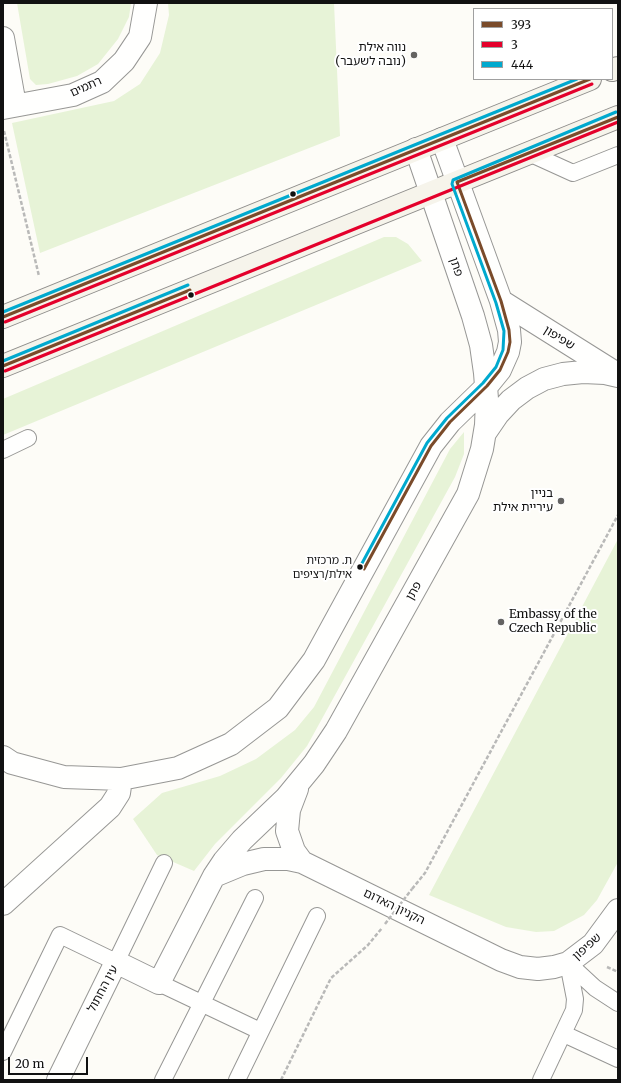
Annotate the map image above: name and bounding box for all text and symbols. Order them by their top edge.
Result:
legend [473,8,613,80]
text: 393 [511,17,531,32]
text: 3 [511,37,518,52]
place label: נווה אילת (נובה לשעבר) [335,41,406,69]
marker: נווה אילת (נובה לשעבר) [409,50,419,60]
text: 444 [511,57,533,72]
street label: רתמים [68,74,104,100]
unlabelled marker [288,189,298,199]
street label: פתן [446,255,466,279]
unlabelled marker [186,290,196,300]
street label: שפיפון [541,323,577,353]
place label: בניין עיריית אילת [493,487,553,515]
marker: בניין עיריית אילת [556,496,566,506]
place label: ת. מרכזית אילת/רציפים [293,554,352,580]
marker: ת. מרכזית אילת/רציפים [355,562,365,572]
street label: פתן [403,579,425,603]
place label: Embassy of the Czech Republic [509,608,597,636]
marker: Embassy of the Czech Republic [496,617,506,627]
street label: הקניון האדום [361,886,427,928]
street label: שפיפון [570,930,604,964]
street label: עין החתול [85,963,121,1015]
scale bar [10,1049,90,1075]
text: 20 m [15,1056,44,1071]

